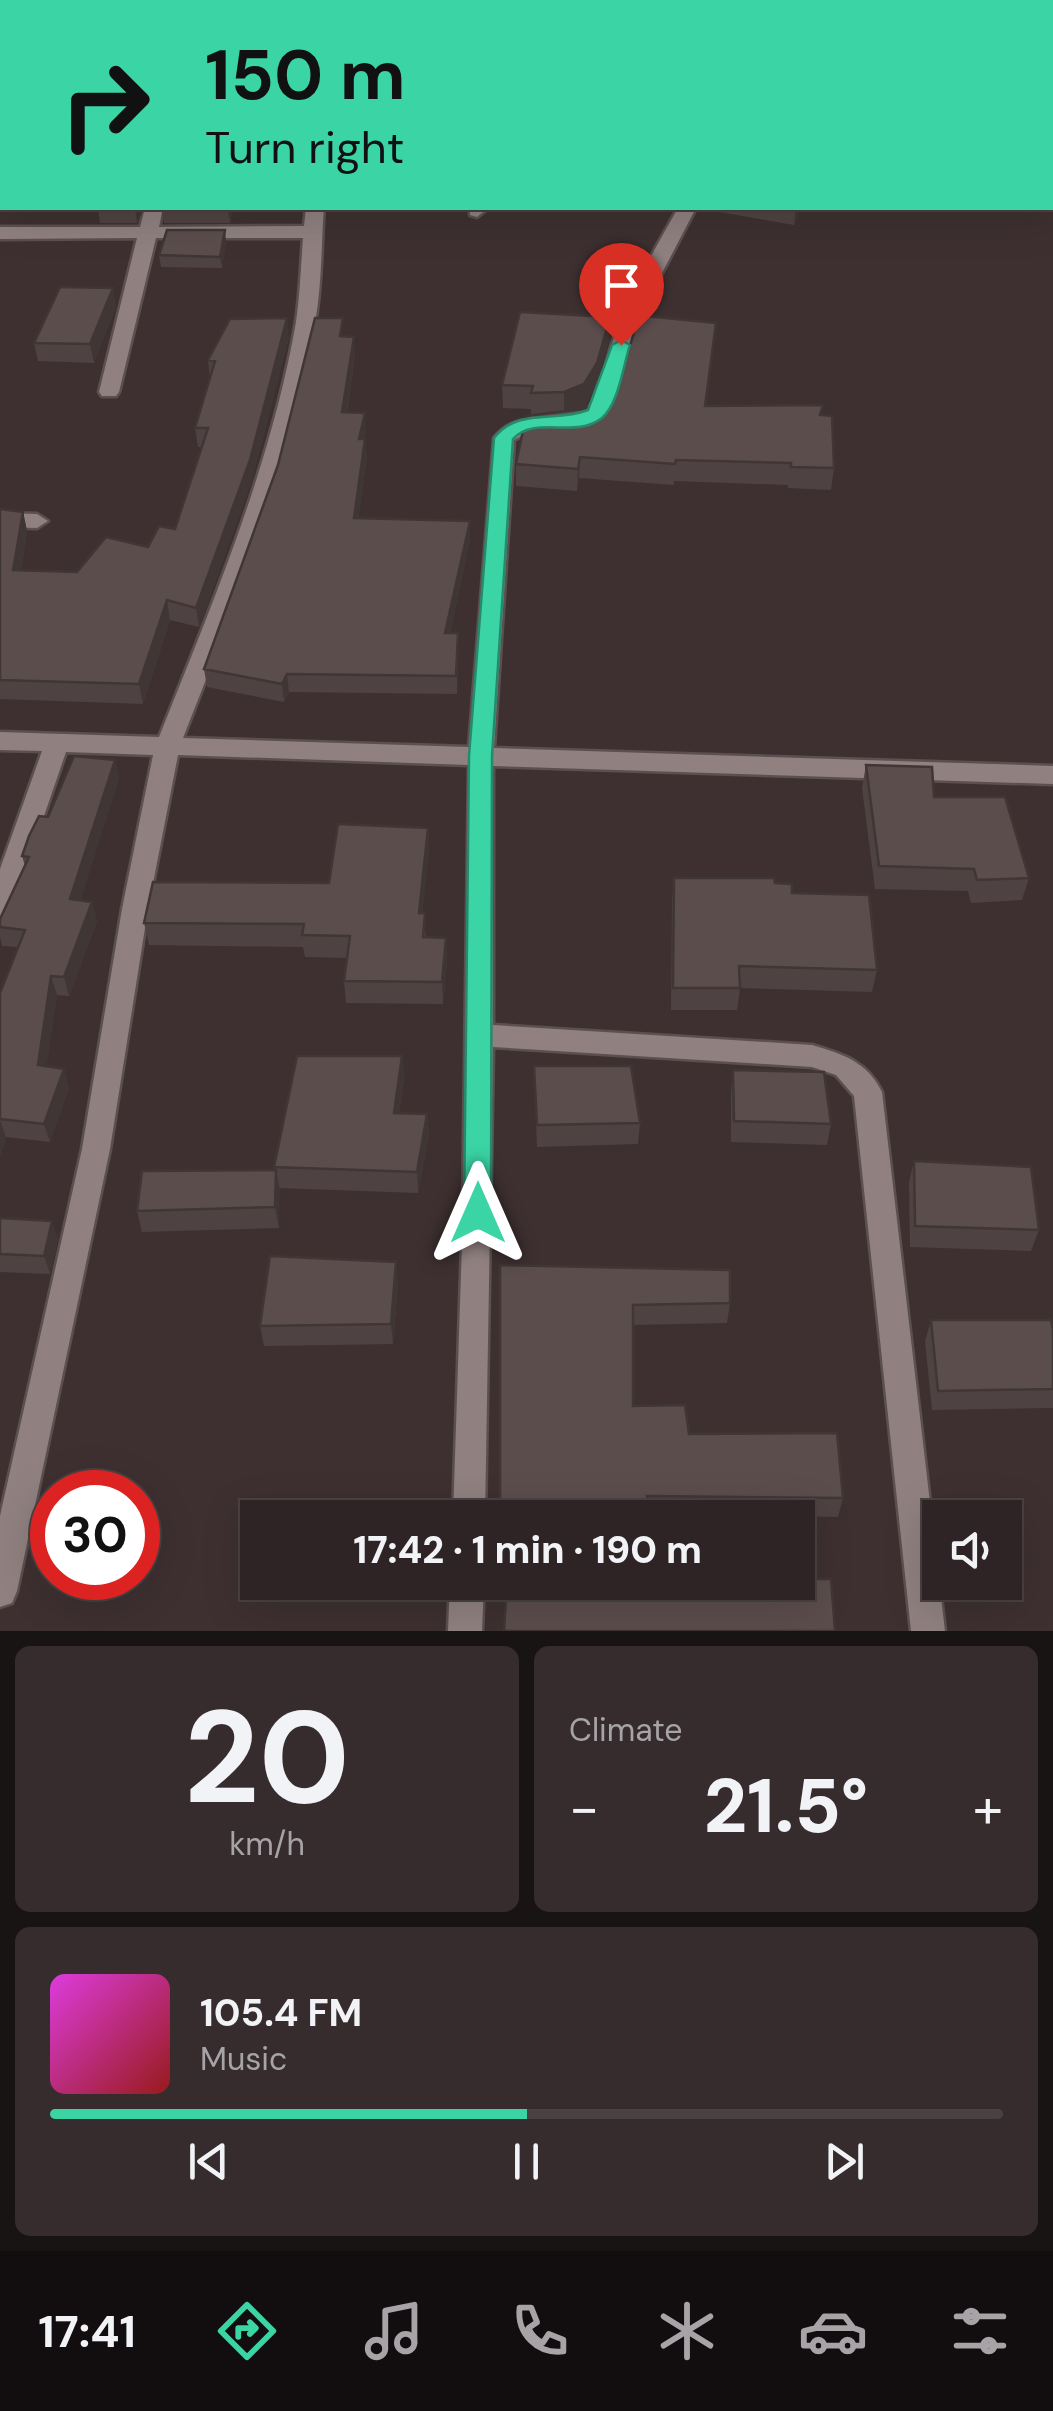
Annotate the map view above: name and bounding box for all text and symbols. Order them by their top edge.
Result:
text: 150 m [205,30,406,121]
icon: right [40,40,170,170]
text: Turn right [205,118,404,177]
pin [579,243,664,346]
icon: arrive [594,258,649,313]
position arrow [426,1161,530,1265]
speed limit sign: 30 [30,1470,160,1600]
map controls [922,1500,1022,1600]
button: sound [922,1500,1022,1600]
text: 17:42 · 1 min · 190 m [353,1525,702,1575]
text: 20 [184,1673,350,1842]
text: Climate [569,1709,683,1751]
text: 21.5° [704,1758,868,1855]
text: − [569,1772,599,1844]
text: + [973,1772,1003,1844]
text: km/h [229,1823,305,1865]
text: 105.4 FM [200,1988,362,2038]
text: Music [200,2038,287,2080]
icon: previous [181,2134,236,2189]
icon: pause [499,2134,554,2189]
icon: next [817,2134,872,2189]
icon: directions [212,2296,282,2366]
icon: music [359,2296,429,2366]
icon: phone [505,2296,575,2366]
icon: climate [652,2296,722,2366]
icon: car [798,2296,868,2366]
icon: filters [945,2296,1015,2366]
text: 17:41 [38,2302,136,2361]

